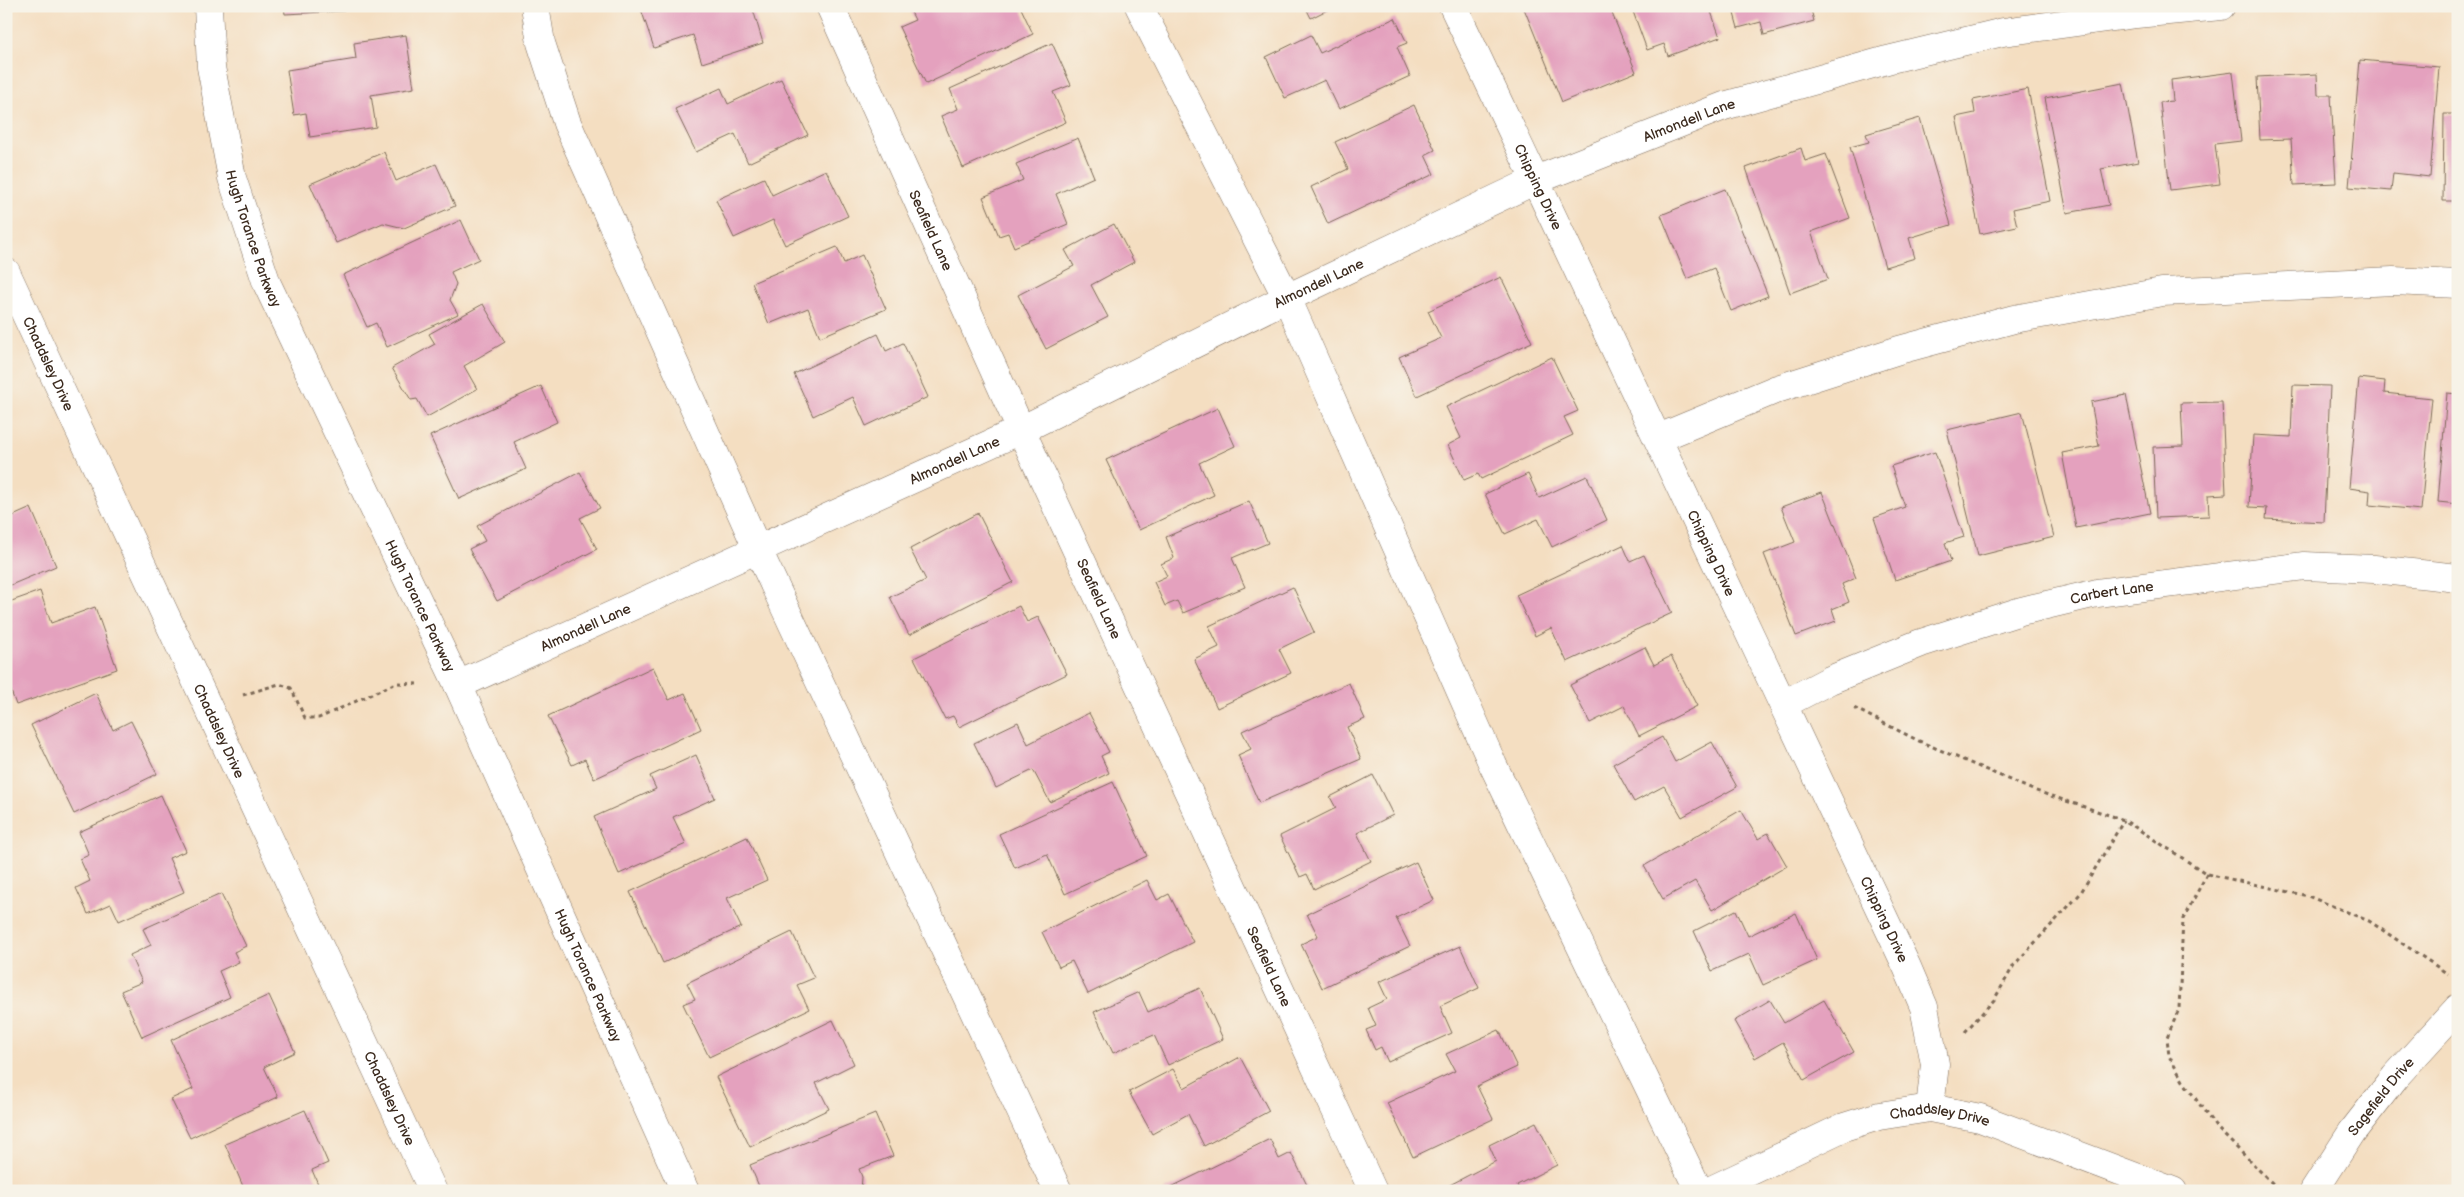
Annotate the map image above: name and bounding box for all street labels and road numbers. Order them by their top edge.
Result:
street label: Almondell Lane [1641,95,1737,146]
street label: Chipping Drive [1510,141,1566,233]
street label: Hugh Torance Parkway [222,169,285,310]
street label: Seafield Lane [905,188,956,273]
street label: Almondell Lane [1271,255,1366,312]
street label: Chaddsley Drive [19,314,77,414]
street label: Almondell Lane [907,433,1002,488]
street label: Chipping Drive [1683,507,1739,599]
street label: Hugh Torance Parkway [381,537,459,675]
street label: Seafield Lane [1073,556,1124,642]
street label: Carbert Lane [2069,578,2155,608]
street label: Almondell Lane [538,600,634,656]
street label: Chaddsley Drive [190,681,248,781]
street label: Chipping Drive [1856,874,1912,965]
street label: Hugh Torance Parkway [551,906,625,1045]
street label: Seafield Lane [1243,924,1295,1009]
street label: Chaddsley Drive [360,1049,419,1148]
street label: Sagefield Drive [2344,1054,2418,1139]
street label: Chaddsley Drive [1889,1100,1992,1130]

